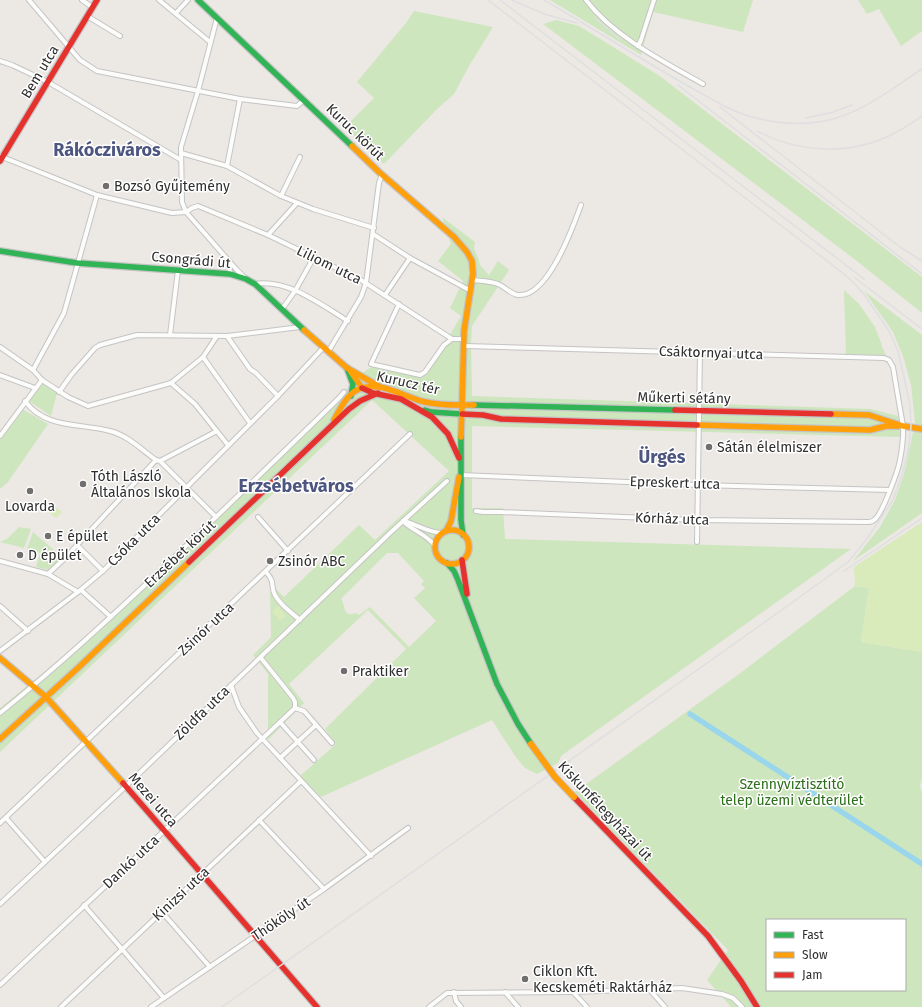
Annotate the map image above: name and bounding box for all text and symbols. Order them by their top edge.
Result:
street label: Bem utca [18,42,62,102]
street label: Kuruc körút [322,100,388,164]
district label: Rákócziváros [53,139,161,161]
place label: Bozsó Gyűjtemény [114,178,230,195]
marker: Bozsó Gyűjtemény [101,181,111,191]
street label: Liliom utca [294,242,364,288]
street label: Csongrádi út [151,248,232,272]
street label: Csáktornyai utca [659,343,763,363]
street label: Kurucz tér [375,367,442,399]
street label: Műkerti sétány [637,389,731,407]
place label: Sátán élelmiszer [717,439,822,456]
marker: Sátán élelmiszer [704,442,714,452]
district label: Ürgés [639,446,686,468]
place label: Tóth László Általános Iskola [91,468,191,501]
street label: Epreskert utca [629,473,721,493]
district label: Erzsébetváros [238,475,354,497]
marker: Tóth László Általános Iskola [78,479,88,489]
marker: Lovarda [25,486,35,496]
place label: Lovarda [5,498,55,515]
street label: Kórház utca [634,509,710,529]
street label: Csóka utca [104,510,164,570]
street label: Erzsébet körút [141,516,220,591]
place label: E épület [56,528,109,545]
marker: E épület [43,531,53,541]
place label: D épület [28,547,82,564]
marker: D épület [15,550,25,560]
place label: Zsinór ABC [278,553,346,570]
marker: Zsinór ABC [265,556,275,566]
street label: Zsinór utca [175,599,237,659]
place label: Praktiker [352,663,409,680]
marker: Praktiker [339,666,349,676]
street label: Zöldfa utca [171,682,233,744]
street label: Kiskunfélegyházai út [554,758,656,865]
street label: Mezei utca [125,769,181,831]
park label: Szennyvíztisztító telep üzemi védterület [720,776,865,809]
street label: Dankó utca [99,832,163,892]
street label: Kinizsi utca [149,863,213,925]
street label: Thököly út [249,893,314,945]
legend [766,919,906,991]
text: Fast [802,928,824,942]
text: Slow [802,948,828,962]
place label: Ciklon Kft. Kecskeméti Raktárház [533,963,672,996]
text: Jam [802,968,822,982]
marker: Ciklon Kft. Kecskeméti Raktárház [520,974,530,984]

